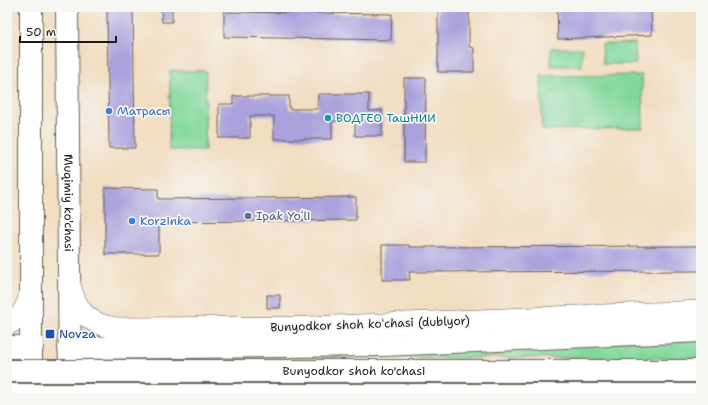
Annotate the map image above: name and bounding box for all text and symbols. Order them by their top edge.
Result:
scale bar [20,18,116,44]
text: 50 m [26,24,56,40]
place label: Матрасы [117,103,171,119]
marker: Матрасы [104,106,114,116]
place label: ВОДГЕО ТашНИИ [336,110,436,126]
marker: ВОДГЕО ТашНИИ [323,113,333,123]
street label: Muqimiy ko'chasi [60,154,77,252]
place label: Ipak Yoʻli [256,208,310,224]
marker: Ipak Yoʻli [243,211,253,221]
place label: Korzinka [140,213,192,229]
marker: Korzinka [127,216,137,226]
street label: Bunyodkor shoh koʻchasi (dublyor) [270,313,470,335]
place label: Novza [59,326,96,342]
marker: Novza [44,328,56,340]
street label: Bunyodkor shoh ko'chasi [283,363,425,379]

